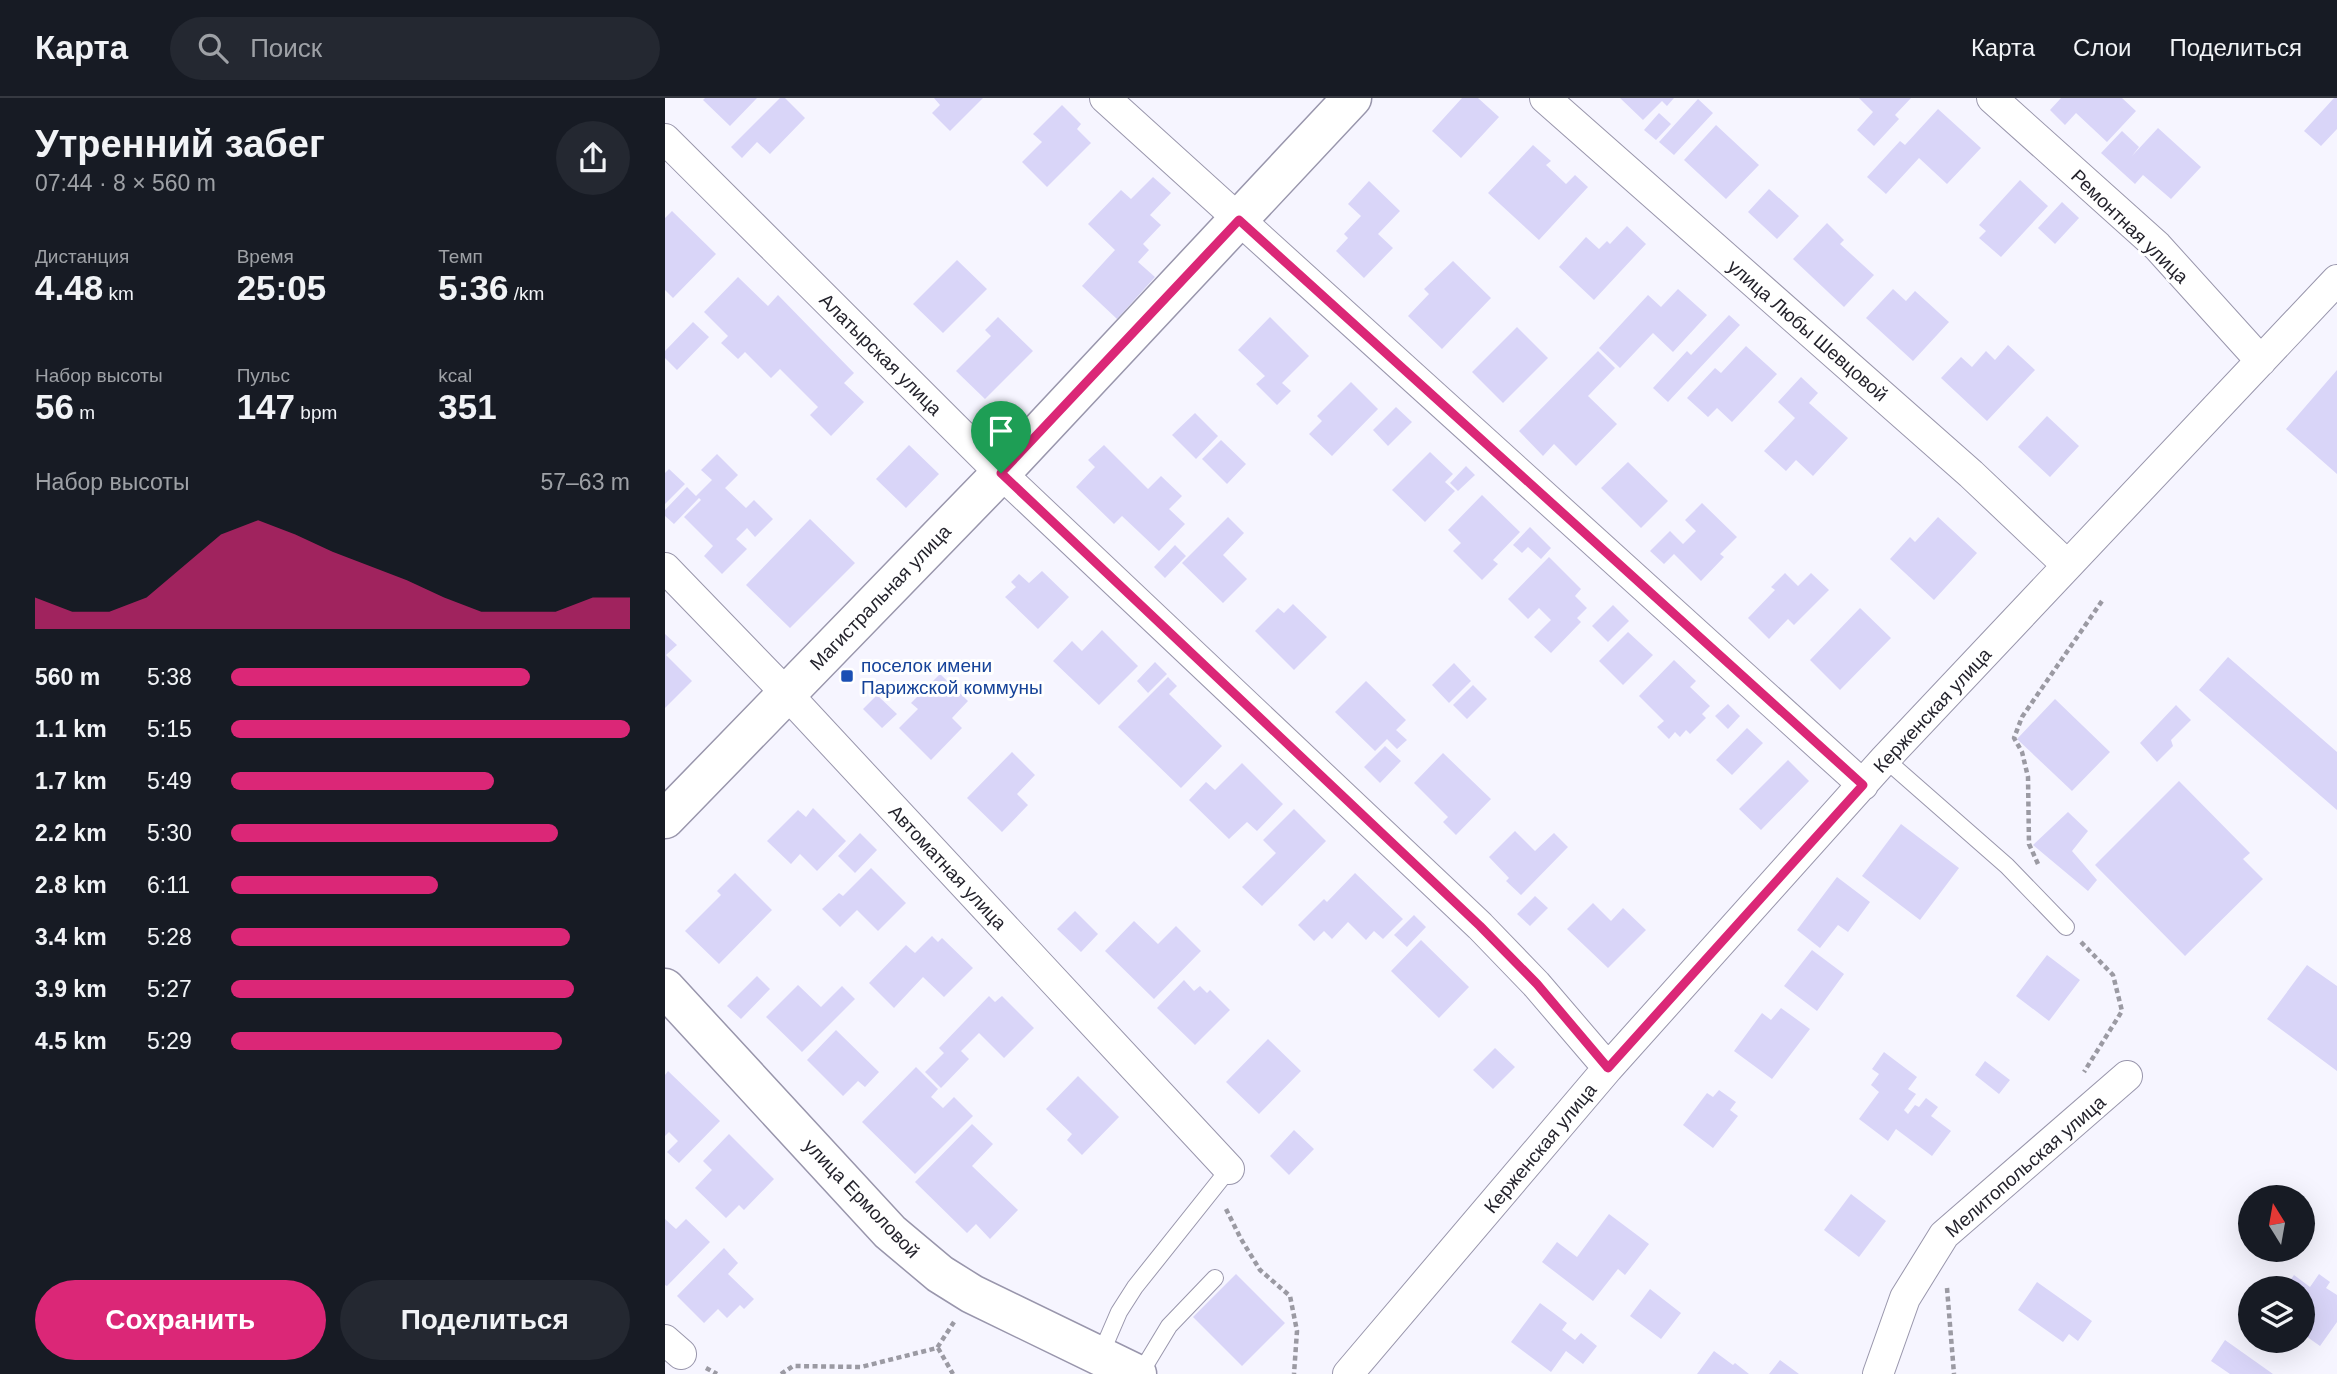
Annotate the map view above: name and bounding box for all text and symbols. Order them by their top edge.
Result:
search box [170,17,660,80]
text: Карта [35,29,128,66]
icon: search [194,29,232,67]
text: Поиск [250,33,322,63]
text: Карта [1971,34,2035,61]
text: Слои [2073,34,2131,61]
text: Поделиться [2169,34,2302,61]
button: share [556,121,630,195]
text: Утренний забег [35,123,325,165]
street label: Ремонтная улица [2067,165,2193,288]
text: 07:44 · 8 × 560 m [35,170,216,196]
text: Дистанция [35,246,129,267]
text: Время [237,246,294,267]
text: Темп [438,246,483,267]
street label: улица Любы Шевцовой [1724,255,1892,405]
text: 4.48 [35,268,103,307]
text: 25:05 [237,268,326,307]
text: 5:36 [438,268,508,307]
text: km [103,283,134,304]
text: /km [508,283,544,304]
street label: Алатырская улица [815,289,946,420]
text: Набор высоты [35,365,163,386]
text: Пульс [237,365,290,386]
text: kcal [438,365,472,386]
text: 56 [35,387,74,426]
text: 147 [237,387,295,426]
text: 351 [438,387,497,426]
pin [971,401,1031,473]
text: m [74,402,95,423]
text: bpm [295,402,337,423]
icon: arrive [982,412,1020,450]
text: Набор высоты [35,469,189,495]
text: 57–63 m [540,469,630,495]
street label: Магистральная улица [806,520,955,674]
street label: Керженская улица [1869,643,1996,777]
place label: поселок имени Парижской коммуны [861,655,1043,698]
text: 560 m [35,664,100,690]
text: 5:38 [147,664,192,690]
marker: поселок имени Парижской коммуны [839,668,855,684]
text: 1.1 km [35,716,107,742]
text: 5:15 [147,716,192,742]
text: 1.7 km [35,768,107,794]
text: 5:49 [147,768,192,794]
street label: Автоматная улица [885,801,1011,934]
text: 2.2 km [35,820,107,846]
text: 5:30 [147,820,192,846]
text: 2.8 km [35,872,107,898]
text: 6:11 [147,872,190,898]
text: 3.4 km [35,924,107,950]
text: 5:28 [147,924,192,950]
text: 3.9 km [35,976,107,1002]
text: 5:27 [147,976,192,1002]
text: 4.5 km [35,1028,107,1054]
text: 5:29 [147,1028,192,1054]
street label: Керженская улица [1480,1079,1601,1217]
street label: Мелитопольская улица [1941,1091,2110,1241]
street label: улица Ермоловой [800,1135,924,1262]
north arrow [2238,1185,2315,1262]
map controls [2238,1185,2315,1353]
button: layers [2238,1276,2315,1353]
button: Сохранить [35,1280,326,1360]
button: Поделиться [340,1280,630,1360]

